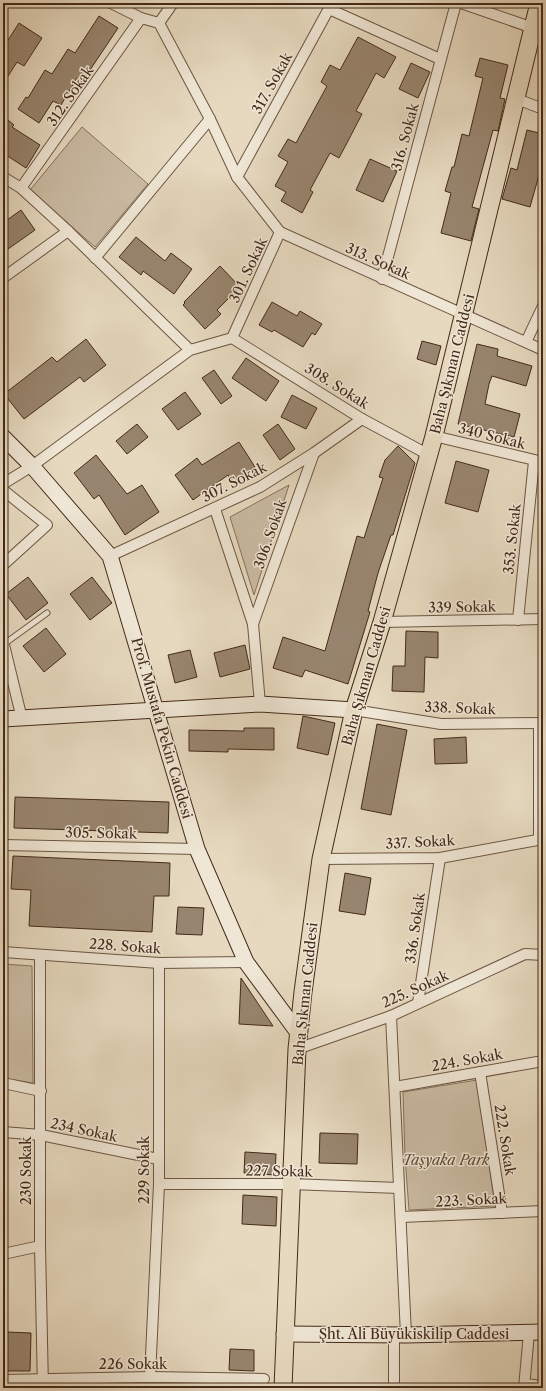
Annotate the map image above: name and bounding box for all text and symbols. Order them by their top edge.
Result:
street label: 317. Sokak [248,48,297,117]
street label: 312. Sokak [43,62,98,130]
street label: 316. Sokak [387,100,423,173]
street label: 301. Sokak [225,234,271,306]
street label: 313. Sokak [343,239,414,284]
street label: Baha Şıkman Caddesi [426,292,478,436]
street label: 308. Sokak [301,359,373,413]
street label: 340 Sokak [457,419,528,453]
street label: 307. Sokak [199,458,270,506]
street label: 306. Sokak [250,496,291,571]
street label: 353. Sokak [499,502,525,575]
street label: 339 Sokak [428,597,497,617]
street label: Baha Şıkman Caddesi [338,604,394,748]
street label: Prof. Mustafa Pekin Caddesi [127,635,197,821]
street label: 338. Sokak [424,698,497,718]
street label: 305. Sokak [65,823,138,843]
street label: 337. Sokak [385,831,456,853]
street label: 336. Sokak [401,891,429,965]
street label: Baha Şıkman Caddesi [289,921,321,1067]
street label: 228. Sokak [88,935,162,958]
street label: 225. Sokak [379,966,452,1012]
street label: 224. Sokak [430,1045,505,1075]
street label: 222. Sokak [490,1103,520,1178]
street label: 234 Sokak [49,1114,120,1146]
street label: 229 Sokak [135,1135,153,1204]
street label: 230 Sokak [17,1136,35,1205]
park label: Taşyaka Park [402,1151,490,1169]
street label: 227 Sokak [245,1161,314,1181]
street label: 223. Sokak [435,1189,508,1211]
street label: Şht. Ali Büyükiskilip Caddesi [319,1325,509,1343]
street label: 226 Sokak [99,1355,168,1373]

